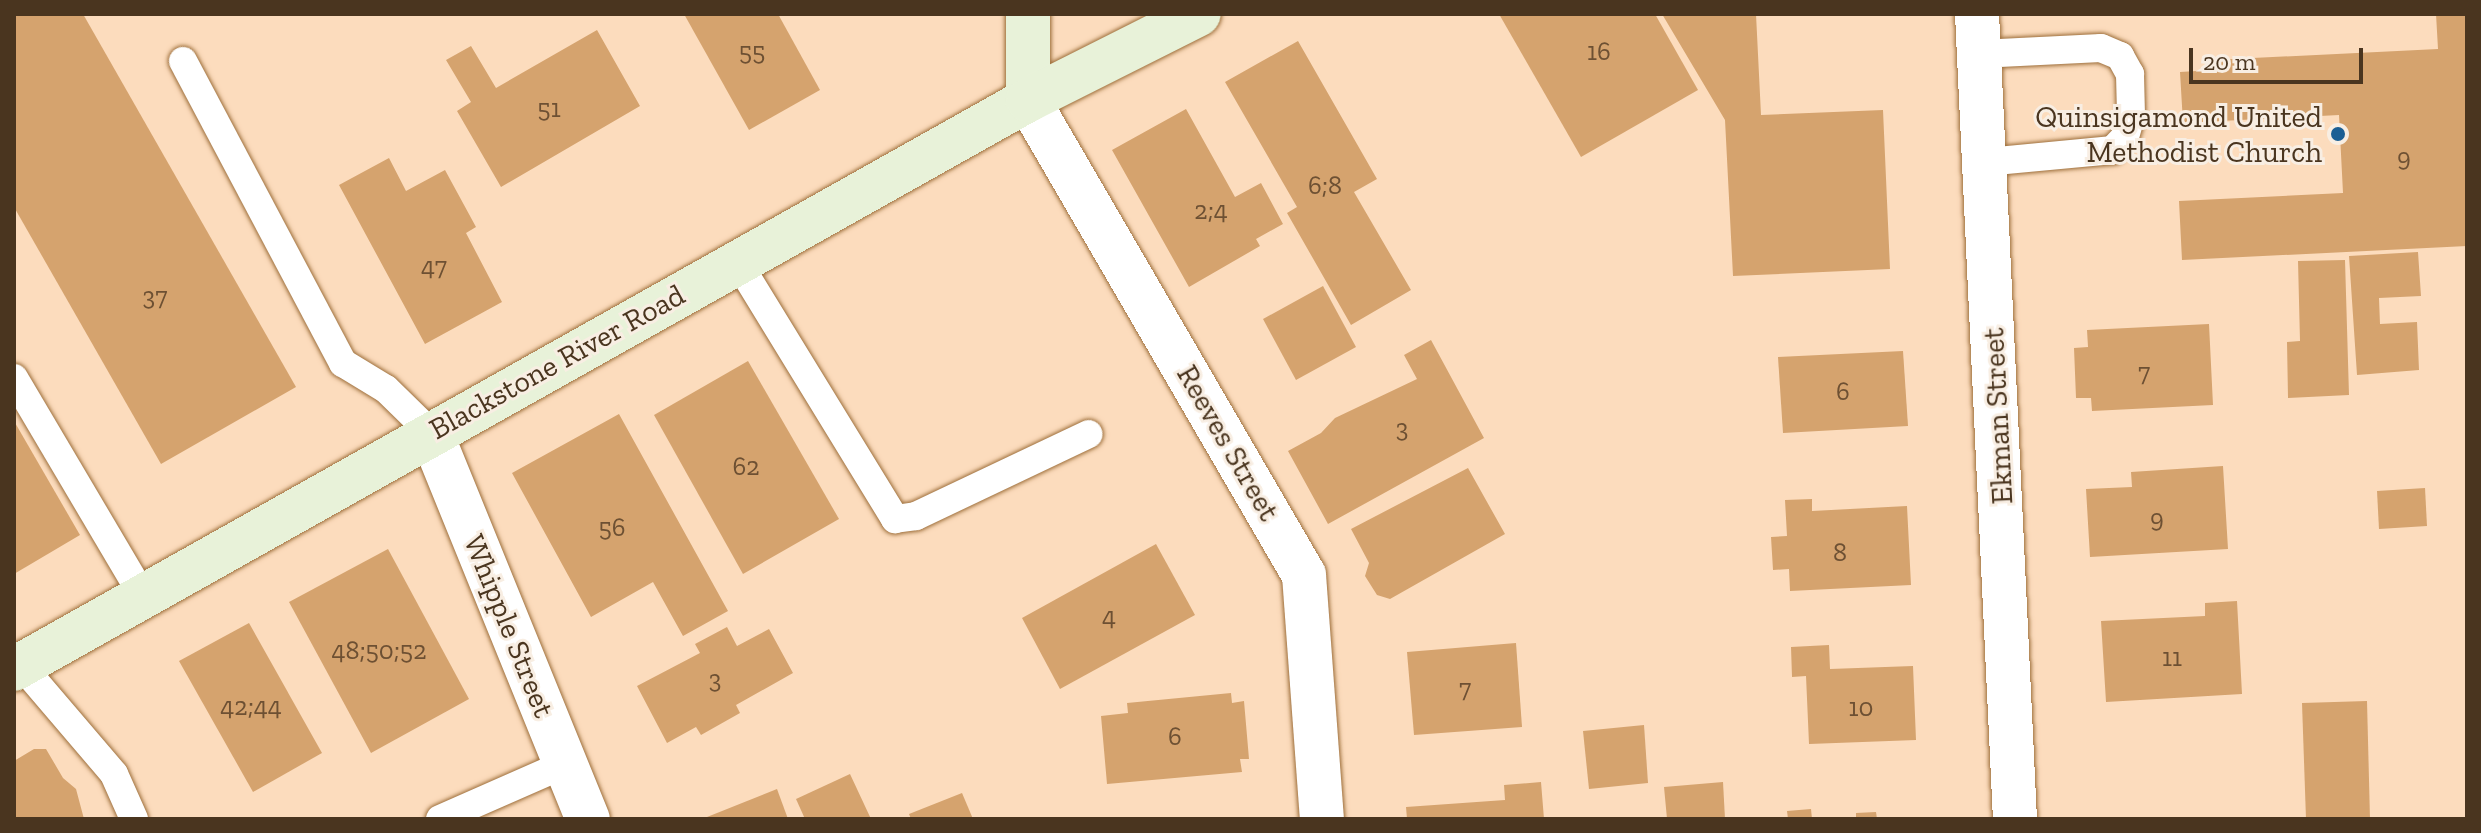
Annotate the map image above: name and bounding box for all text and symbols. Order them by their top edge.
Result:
scale bar [2193,32,2367,82]
house number: 55 [739,36,765,68]
house number: 16 [1587,36,1611,68]
text: 20 m [2203,47,2255,76]
house number: 51 [537,93,561,125]
place label: Quinsigamond United Methodist Church [2035,99,2322,170]
marker: Quinsigamond United Methodist Church [2329,125,2347,143]
house number: 9 [2397,142,2411,174]
house number: 6;8 [1308,170,1342,202]
house number: 2;4 [1194,195,1228,227]
house number: 47 [421,251,447,283]
street label: Blackstone River Road [423,277,691,447]
house number: 37 [143,281,167,313]
street label: Ekman Street [1975,327,2021,505]
house number: 7 [2138,357,2150,389]
street label: Reeves Street [1169,359,1287,527]
house number: 6 [1836,376,1850,408]
house number: 3 [1396,413,1408,445]
house number: 62 [732,451,760,483]
house number: 9 [2150,503,2164,535]
house number: 56 [598,512,626,544]
street label: Whipple Street [456,529,562,723]
house number: 8 [1833,537,1847,569]
house number: 4 [1102,601,1116,633]
house number: 48;50;52 [331,635,427,667]
house number: 11 [2162,642,2182,674]
house number: 3 [709,664,721,696]
house number: 7 [1459,673,1471,705]
house number: 42;44 [220,691,282,723]
house number: 10 [1849,692,1873,724]
house number: 6 [1168,721,1182,753]

